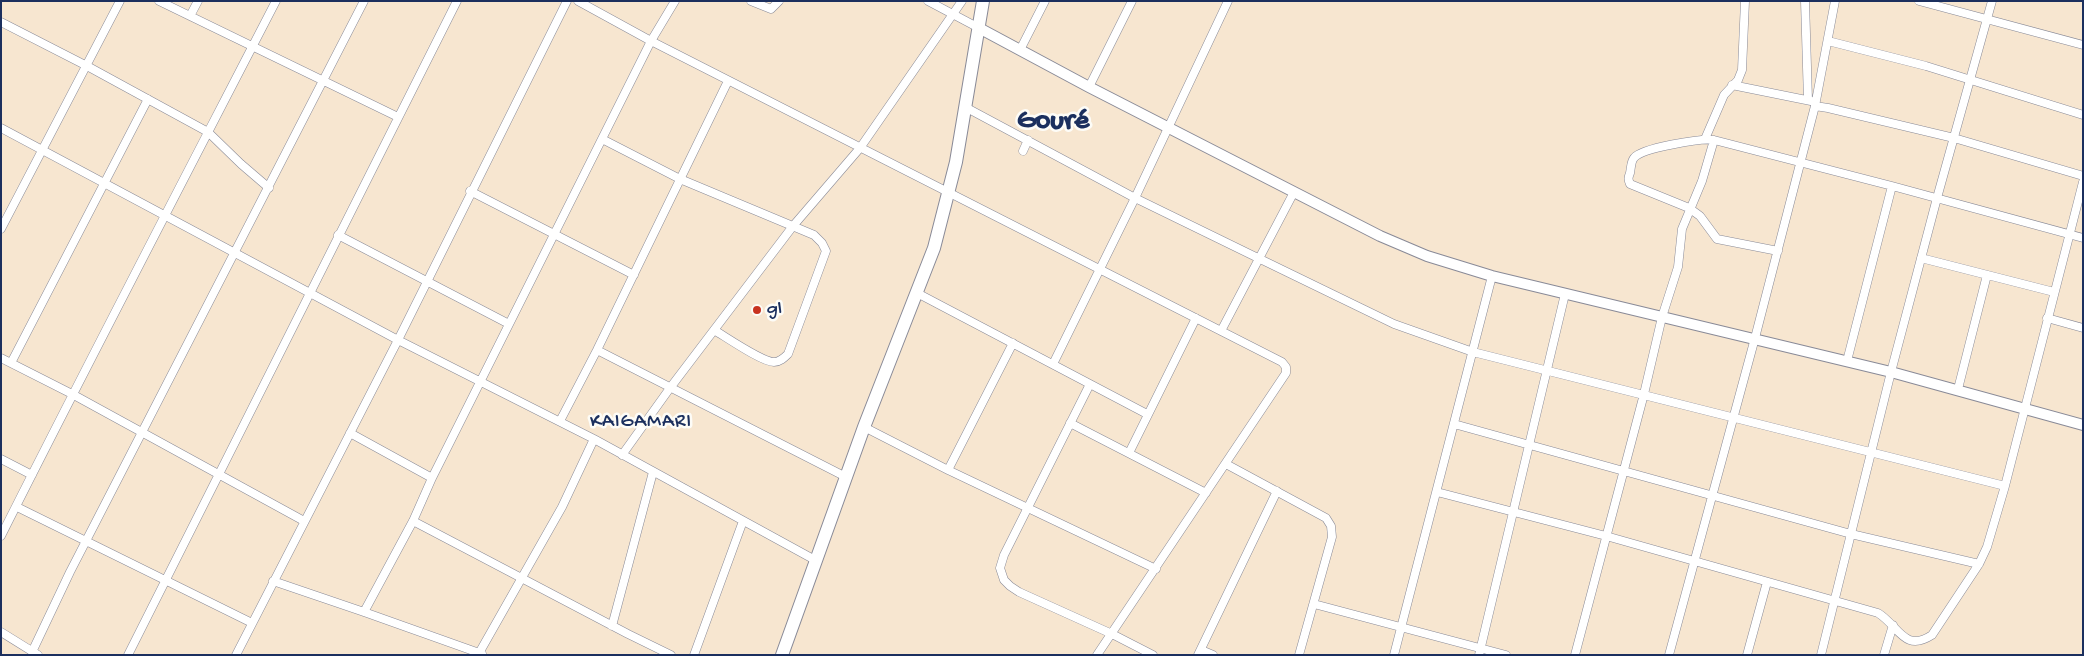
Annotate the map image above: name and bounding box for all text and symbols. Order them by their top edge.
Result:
district label: Gouré [1017,106,1089,140]
place label: gl [767,299,782,321]
marker: gl [751,304,763,316]
district label: KAIGAMARI [589,411,693,435]

